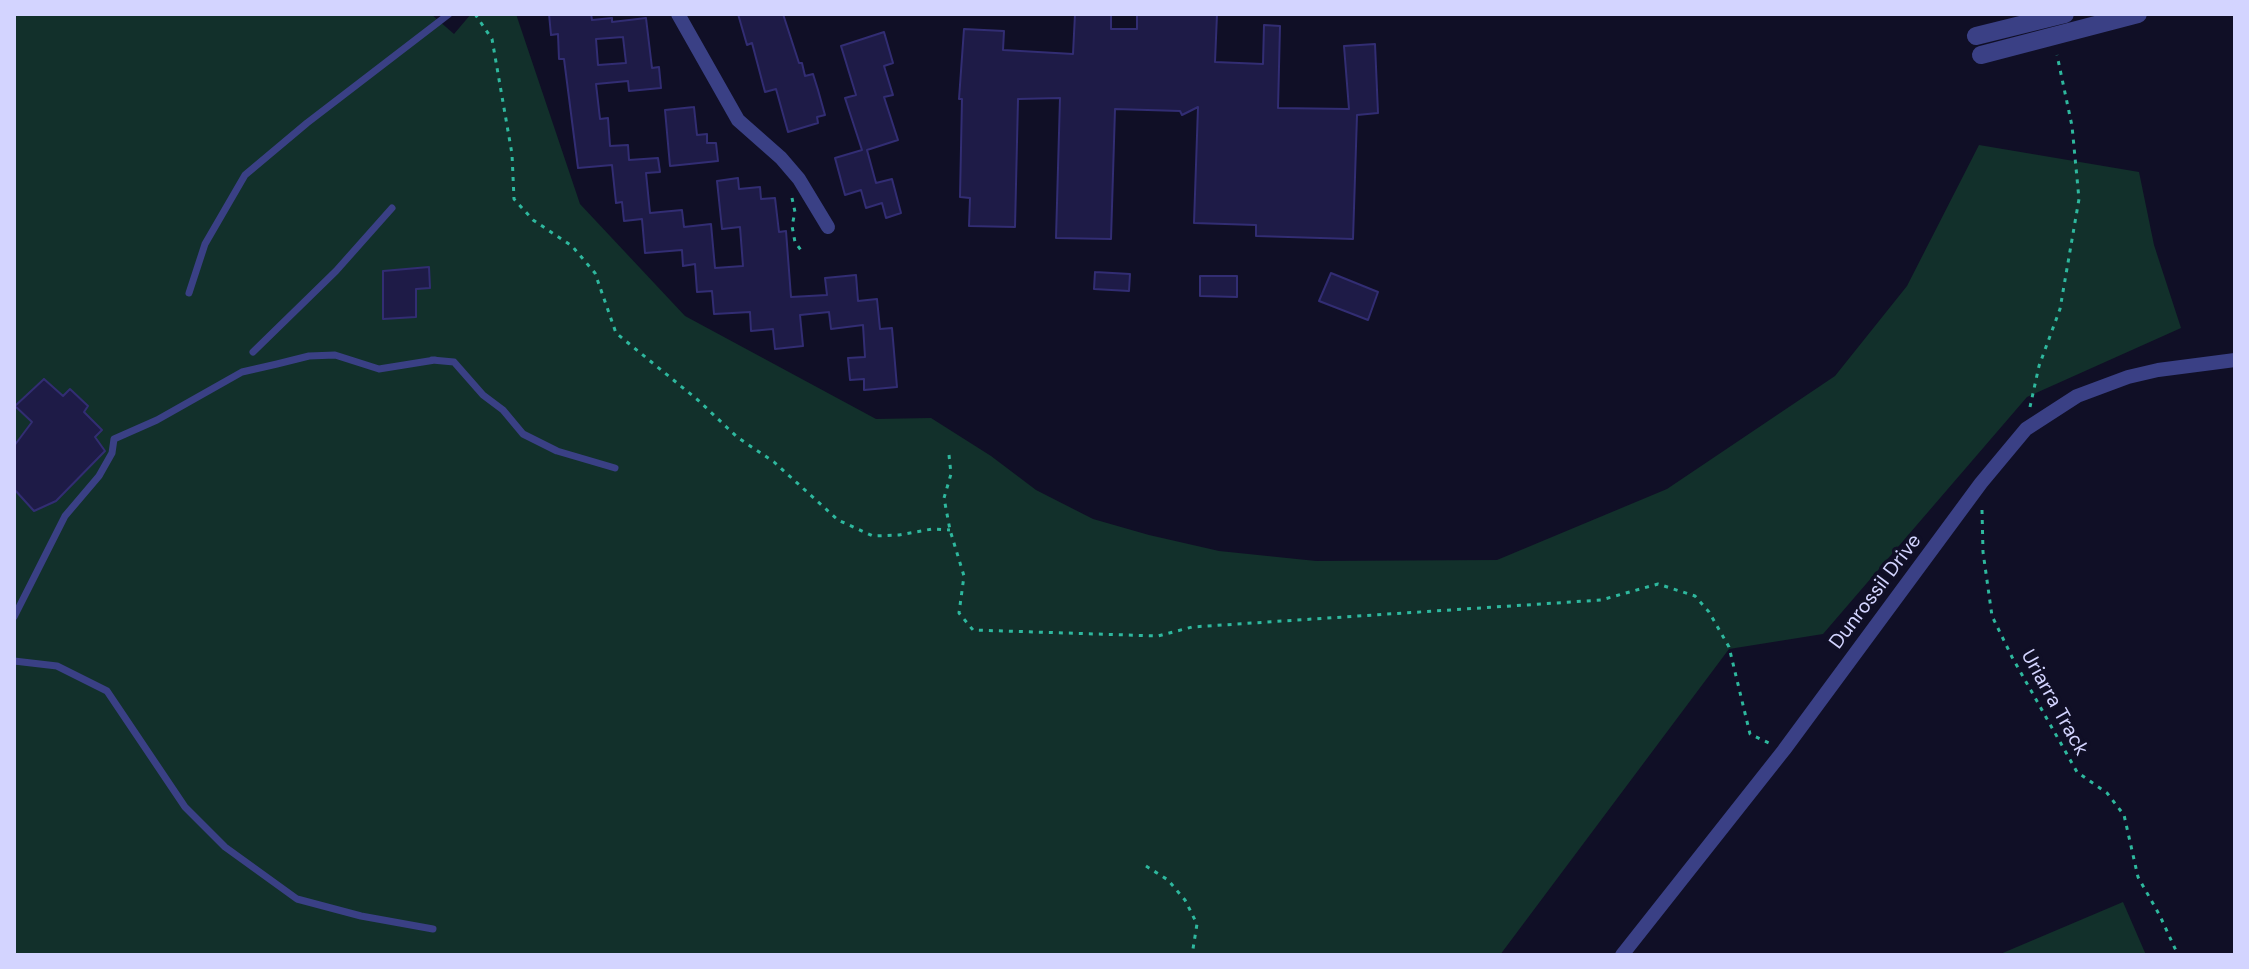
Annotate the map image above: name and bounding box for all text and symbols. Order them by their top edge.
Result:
street label: Dunrossil Drive [1825,530,1927,654]
street label: Uriarra Track [2015,646,2093,760]

